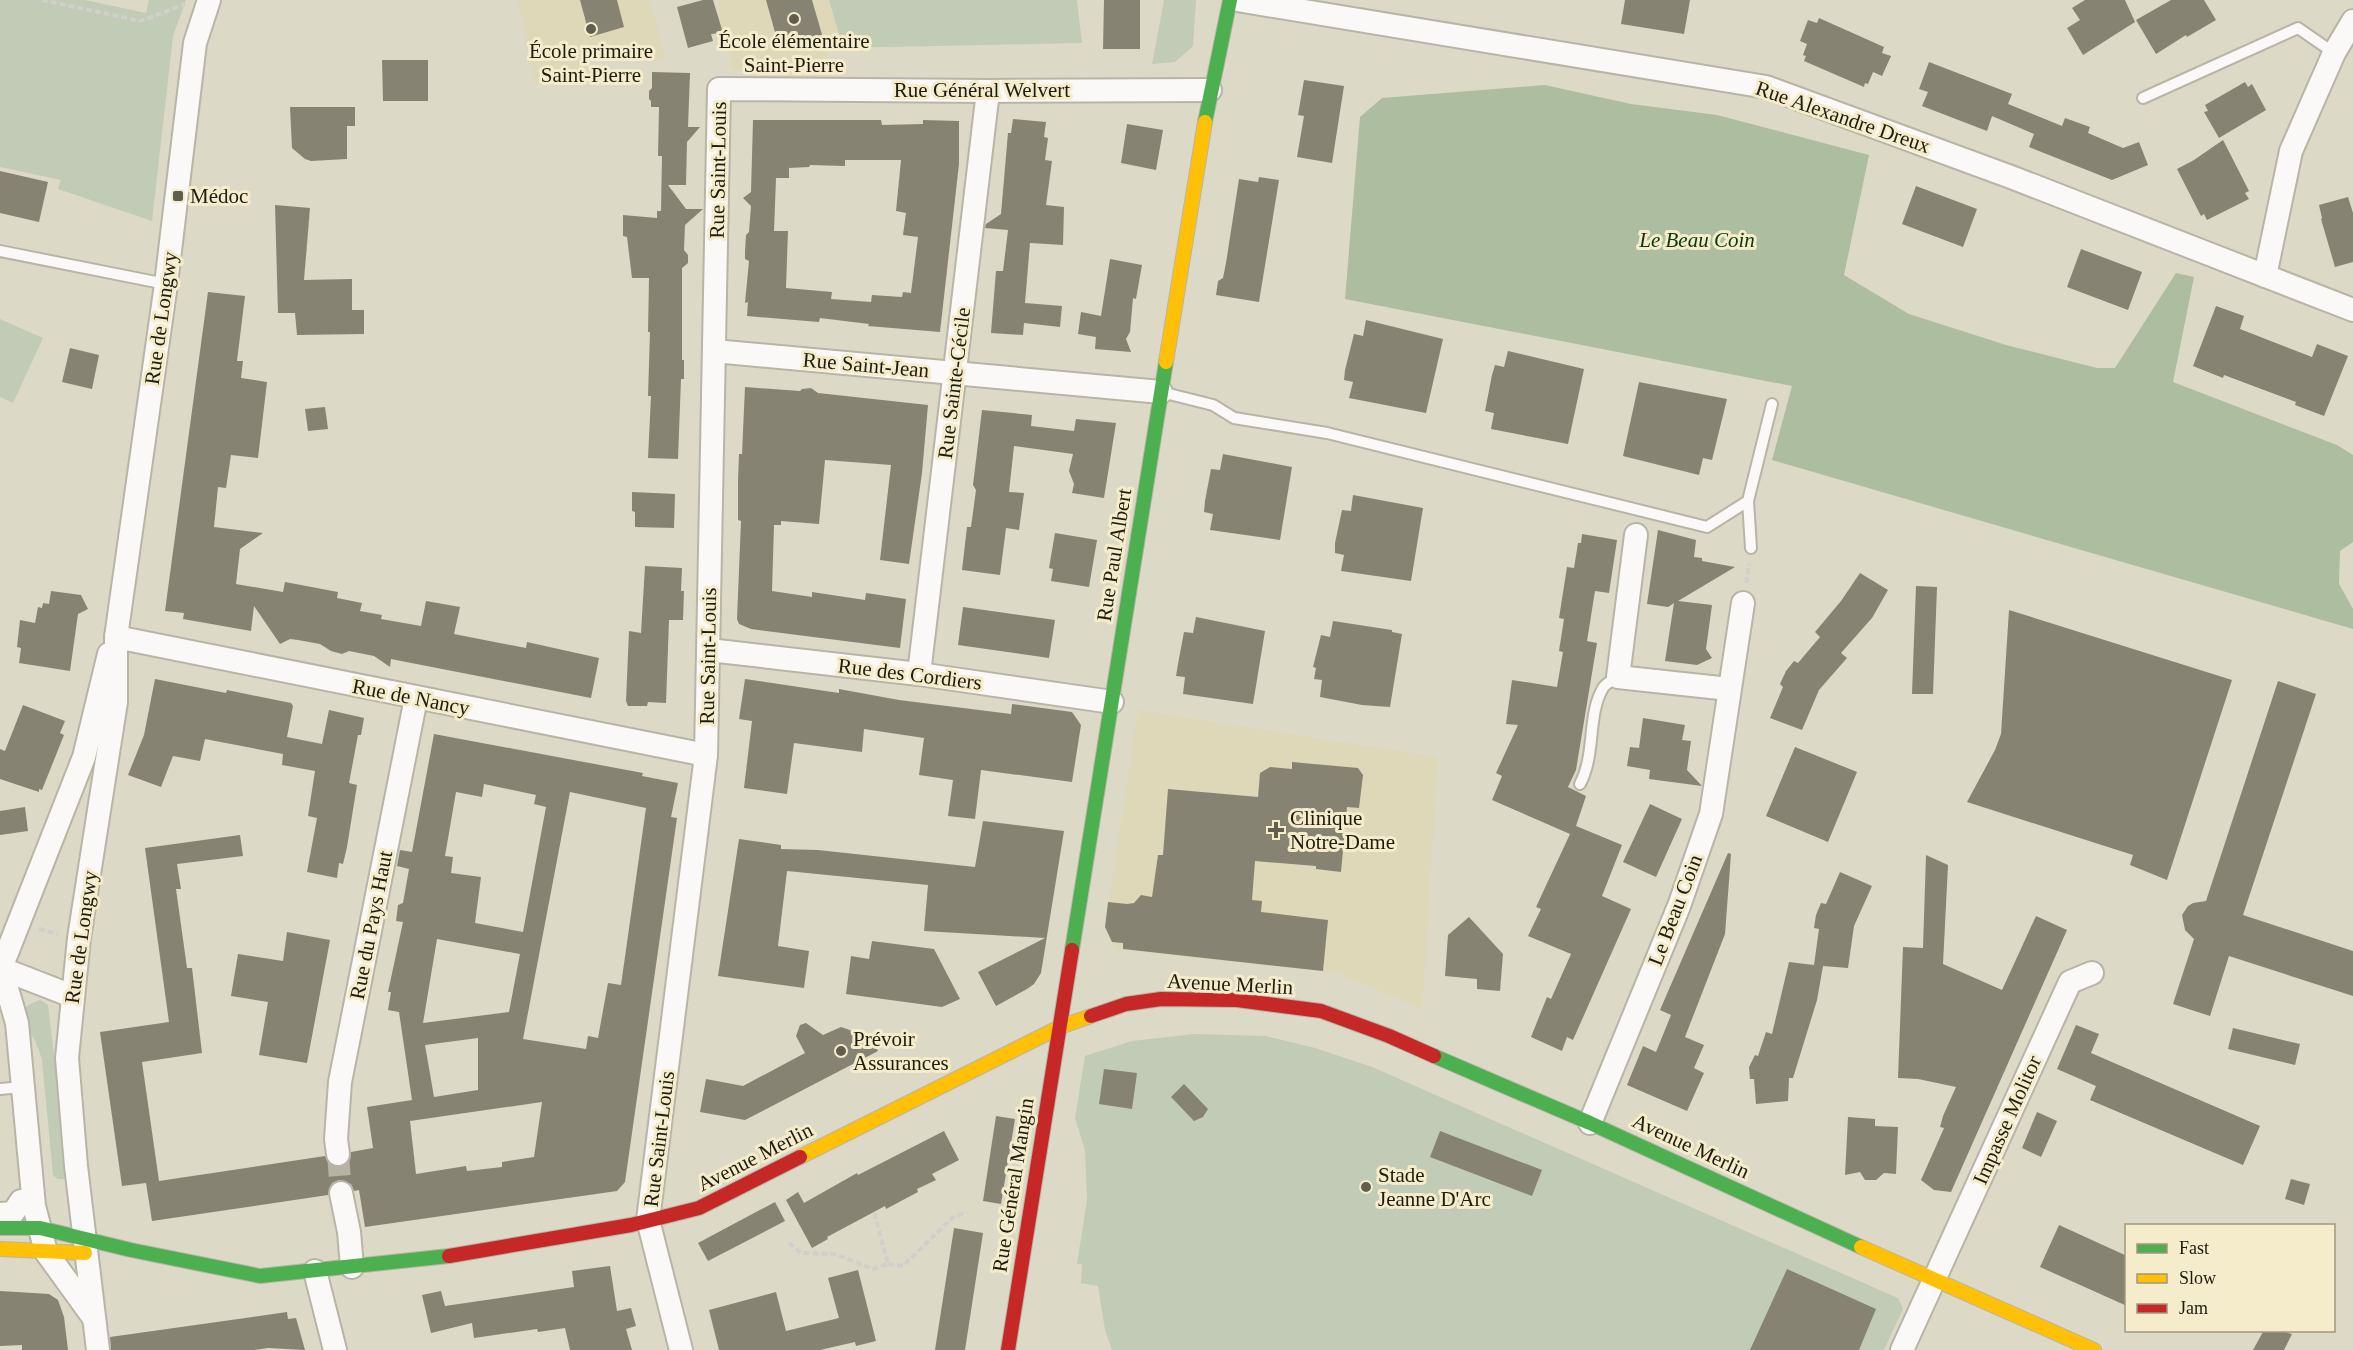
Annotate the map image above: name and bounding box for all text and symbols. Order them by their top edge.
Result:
marker: École élémentaire Saint-Pierre [787,12,801,26]
marker: École primaire Saint-Pierre [584,22,598,36]
place label: École élémentaire Saint-Pierre [719,29,870,77]
place label: École primaire Saint-Pierre [529,39,653,87]
street label: Rue Alexandre Dreux [1753,76,1934,158]
street label: Rue Général Welvert [894,78,1070,102]
street label: Rue Saint-Louis [705,101,731,239]
place label: Médoc [190,184,248,208]
marker: Médoc [171,189,185,203]
park label: Le Beau Coin [1638,228,1755,252]
street label: Rue de Longwy [140,249,182,386]
street label: Rue Sainte-Cécile [933,306,975,460]
street label: Rue Saint-Jean [802,348,931,383]
street label: Rue Paul Albert [1092,487,1136,623]
street label: Rue Saint-Louis [695,587,721,725]
street label: Rue des Cordiers [837,653,983,695]
street label: Rue de Nancy [350,674,472,720]
place label: Clinique Notre-Dame [1290,806,1395,854]
marker: Clinique Notre-Dame [1267,821,1285,839]
street label: Rue du Pays Haut [345,848,397,1001]
street label: Le Beau Coin [1643,851,1707,969]
street label: Rue de Longwy [60,868,102,1005]
street label: Avenue Merlin [1166,969,1294,999]
place label: Prévoir Assurances [853,1027,949,1075]
marker: Prévoir Assurances [834,1044,848,1058]
street label: Impasse Molitor [1968,1052,2046,1188]
street label: Rue Saint-Louis [639,1070,679,1208]
street label: Rue Général Mangin [987,1096,1039,1274]
street label: Avenue Merlin [1629,1108,1754,1184]
street label: Avenue Merlin [693,1117,817,1196]
place label: Stade Jeanne D'Arc [1378,1163,1491,1211]
marker: Stade Jeanne D'Arc [1359,1180,1373,1194]
legend [2125,1224,2335,1332]
text: Fast [2179,1238,2209,1258]
text: Slow [2179,1268,2216,1288]
text: Jam [2179,1298,2208,1318]

